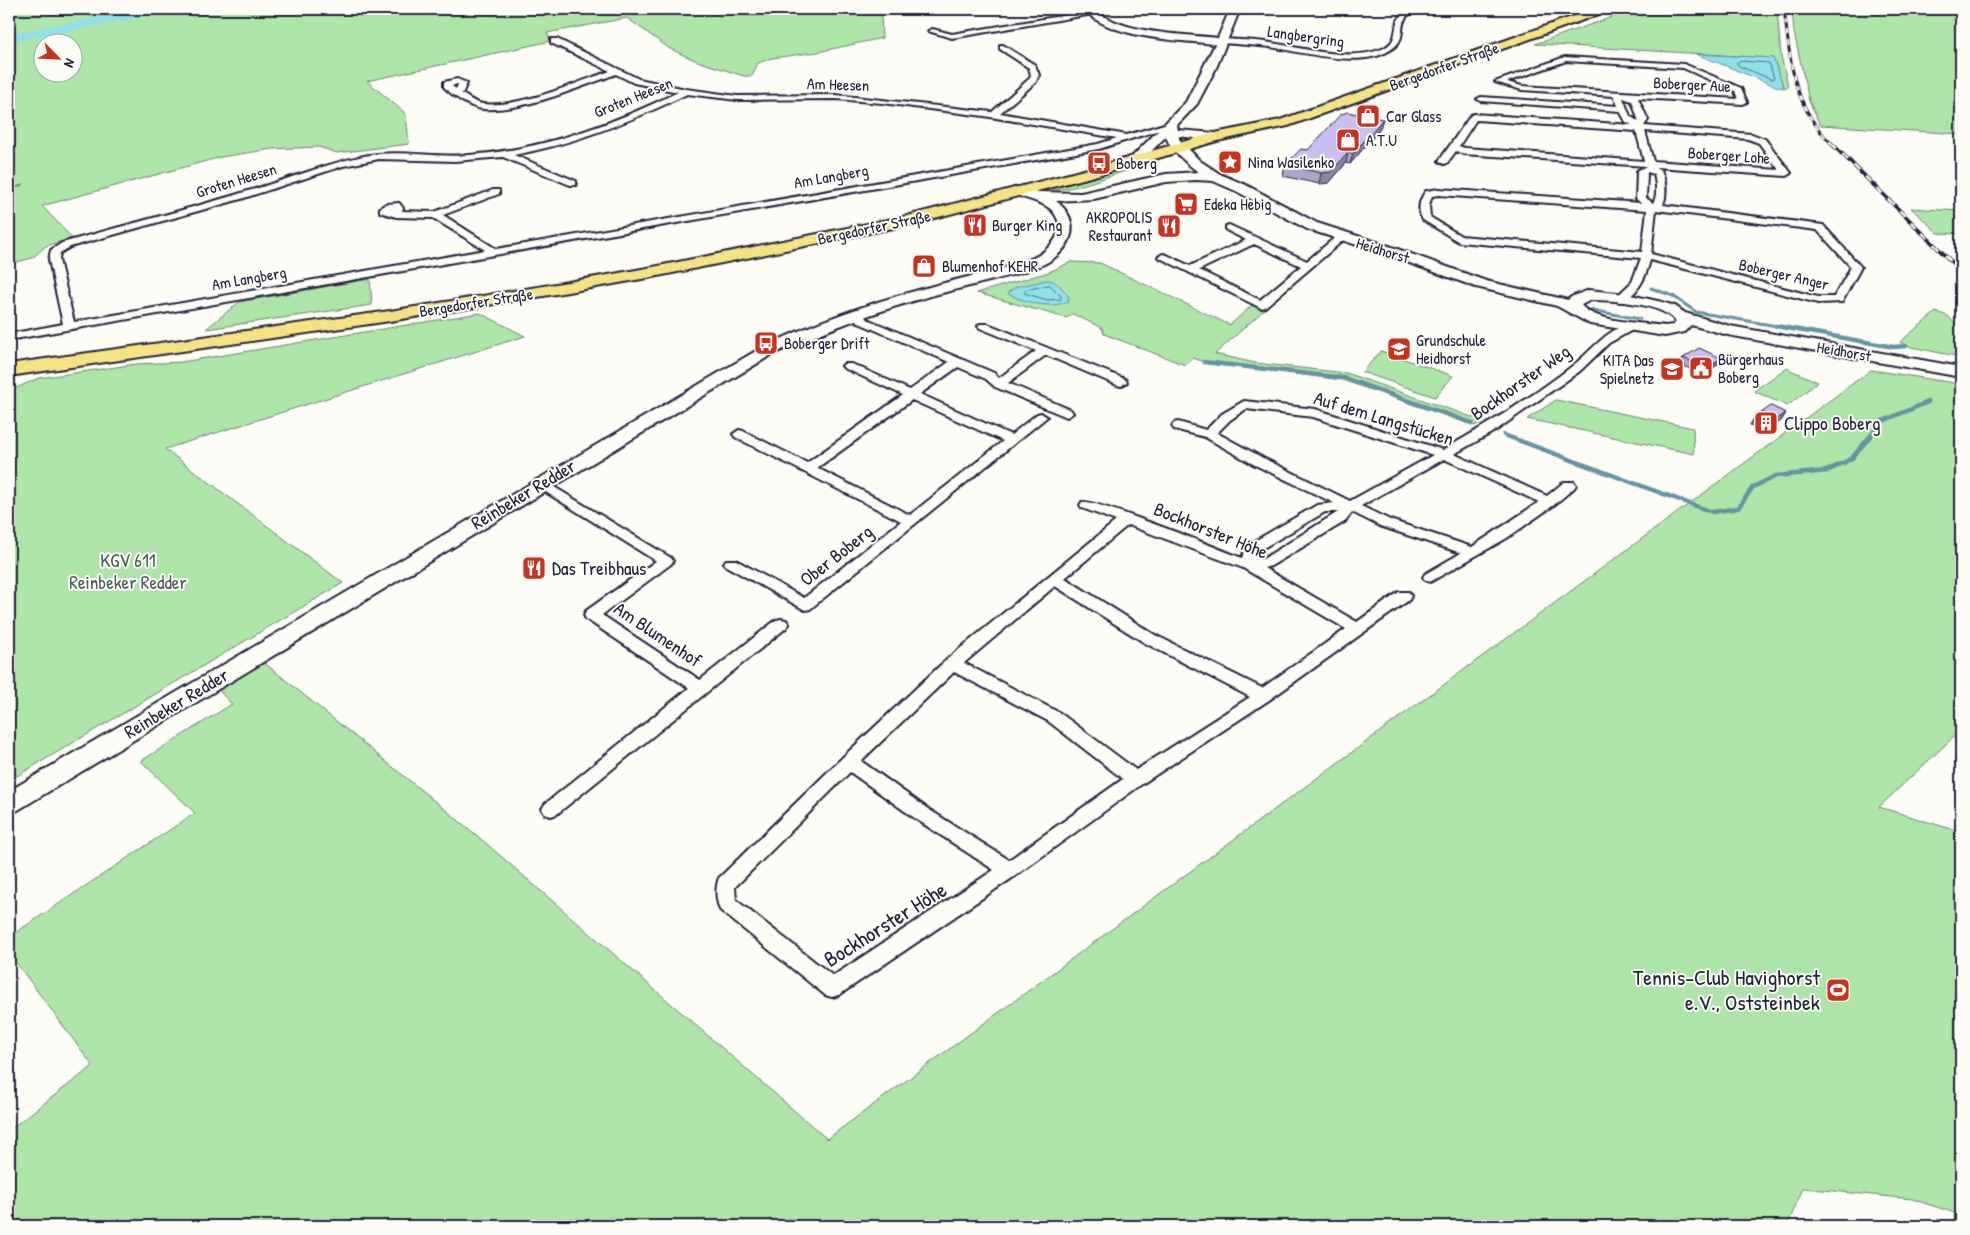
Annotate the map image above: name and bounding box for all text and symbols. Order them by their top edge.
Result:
street label: Langbergring [1266,20,1346,52]
north arrow [32,32,82,82]
street label: Bergedorfer Straße [1386,36,1502,96]
text: N [60,56,81,71]
street label: Groten Heesen [590,71,676,123]
street label: Boberger Aue [1653,71,1732,97]
street label: Am Heesen [806,72,870,96]
shop icon: Car Glass [1355,103,1381,129]
place label: Car Glass [1386,105,1441,127]
shop icon: A.T.U [1335,127,1361,153]
place label: A.T.U [1366,129,1397,151]
street label: Boberger Lohe [1687,141,1772,169]
place icon: Nina Wasilenko [1217,149,1243,175]
bus stop icon: Boberg [1086,150,1112,176]
place label: Nina Wasilenko [1248,151,1335,173]
place label: Boberg [1116,152,1157,174]
street label: Groten Heesen [193,157,279,203]
street label: Am Langberg [792,159,870,193]
supermarket icon: Edeka Hebig [1173,191,1199,217]
place label: Edeka Hebig [1204,193,1271,215]
street label: Bergedorfer Straße [815,204,933,250]
place label: AKROPOLIS Restaurant [1086,206,1153,246]
restaurant icon: Burger King [962,212,988,238]
restaurant icon: AKROPOLIS Restaurant [1156,213,1182,239]
place label: Burger King [992,214,1062,236]
street label: Heidhorst [1354,231,1413,269]
shop icon: Blumenhof KEHR [911,253,937,279]
street label: Boberger Anger [1737,253,1831,295]
place label: Blumenhof KEHR [942,255,1038,277]
street label: Am Langberg [210,261,288,295]
street label: Bergedorfer Straße [417,282,535,322]
place label: Grundschule Heidhorst [1416,329,1486,369]
bus stop icon: Boberger Drift [753,330,779,356]
place label: Boberger Drift [784,332,870,354]
street label: Heidhorst [1815,335,1873,367]
school or university icon: Grundschule Heidhorst [1386,336,1412,362]
street label: Bockhorster Weg [1465,338,1575,426]
place label: Bürgerhaus Boberg [1718,348,1784,388]
place label: KITA Das Spielnetz [1600,349,1654,389]
public building icon: Bürgerhaus Boberg [1688,355,1714,381]
school or university icon: KITA Das Spielnetz [1659,356,1685,382]
street label: Auf dem Langstücken [1311,384,1457,452]
building icon: Clippo Boberg [1753,410,1779,436]
place label: Clippo Boberg [1784,410,1880,436]
street label: Reinbeker Redder [466,452,581,535]
street label: Bockhorster Höhe [1150,495,1272,565]
street label: Ober Boberg [794,518,878,592]
park label: KGV 611 Reinbeker Redder [69,547,187,595]
restaurant icon: Das Treibhaus [521,555,547,581]
place label: Das Treibhaus [552,555,646,581]
street label: Am Blumenhof [609,595,707,673]
street label: Reinbeker Redder [119,661,234,744]
street label: Bockhorster Höhe [818,874,952,974]
place label: Tennis-Club Havighorst e.V., Oststeinbek [1633,962,1820,1017]
sports icon: Tennis-Club Havighorst e.V., Oststeinbek [1825,977,1851,1003]

